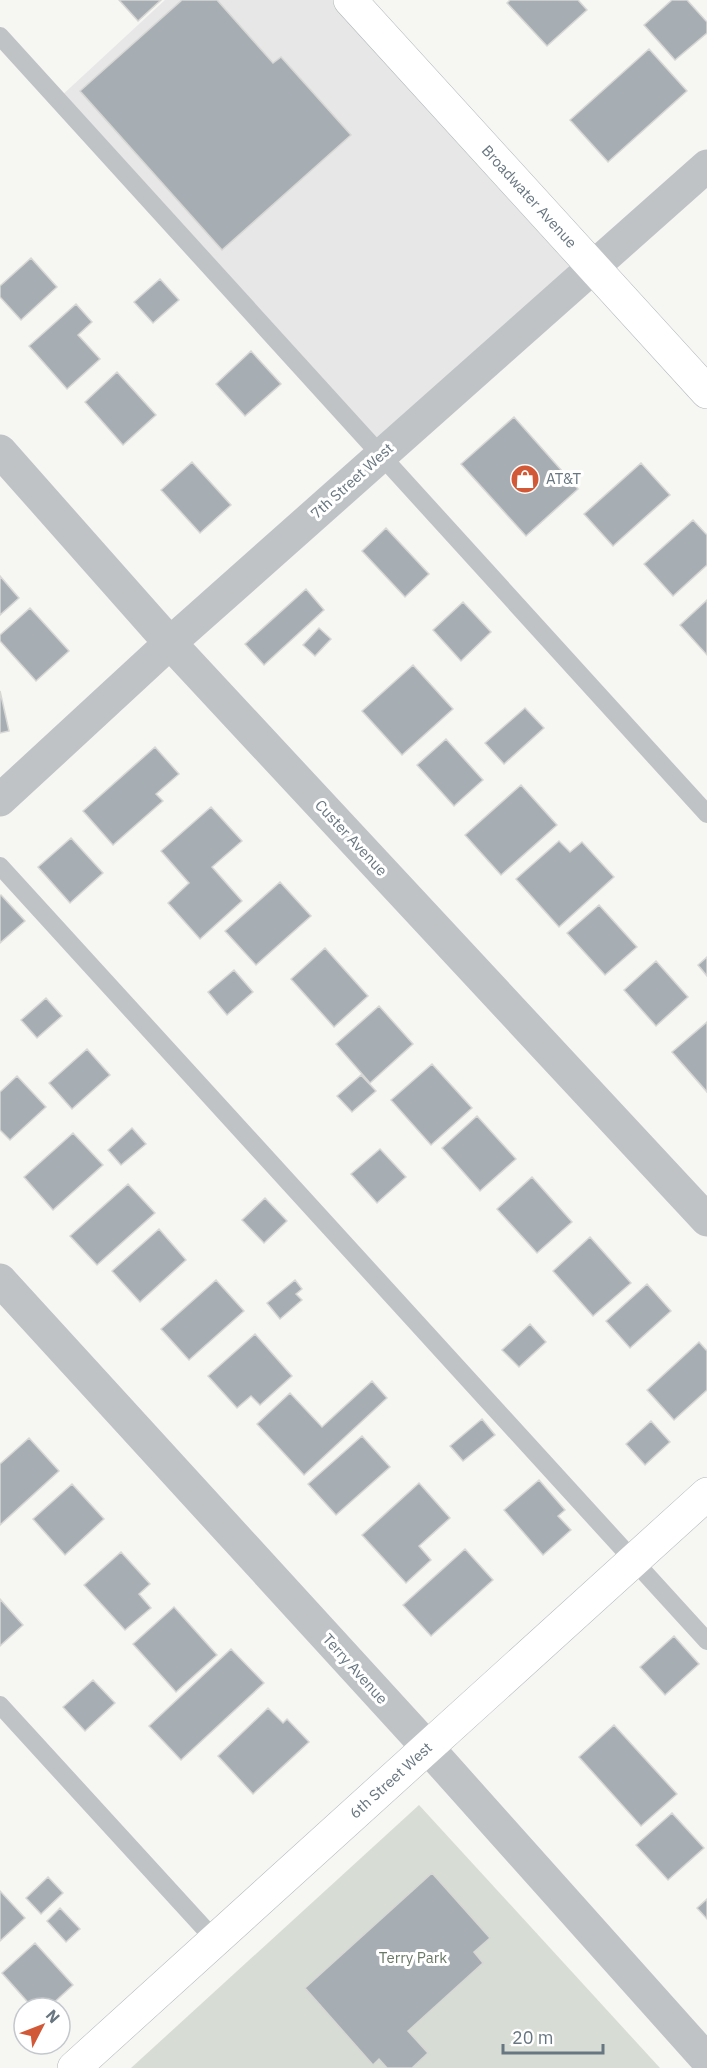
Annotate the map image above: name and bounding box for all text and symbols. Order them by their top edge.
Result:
street label: Broadwater Avenue [478,141,581,252]
street label: 7th Street West [306,438,397,523]
shop icon: AT&T [509,463,541,495]
place label: AT&T [546,469,582,488]
street label: Custer Avenue [311,795,392,880]
street label: Terry Avenue [319,1630,392,1708]
street label: 6th Street West [345,1738,436,1822]
park label: Terry Park [379,1948,447,1967]
north arrow [12,1996,72,2056]
text: N [42,2005,64,2027]
scale bar [503,2017,604,2055]
text: 20 m [512,2026,554,2049]

